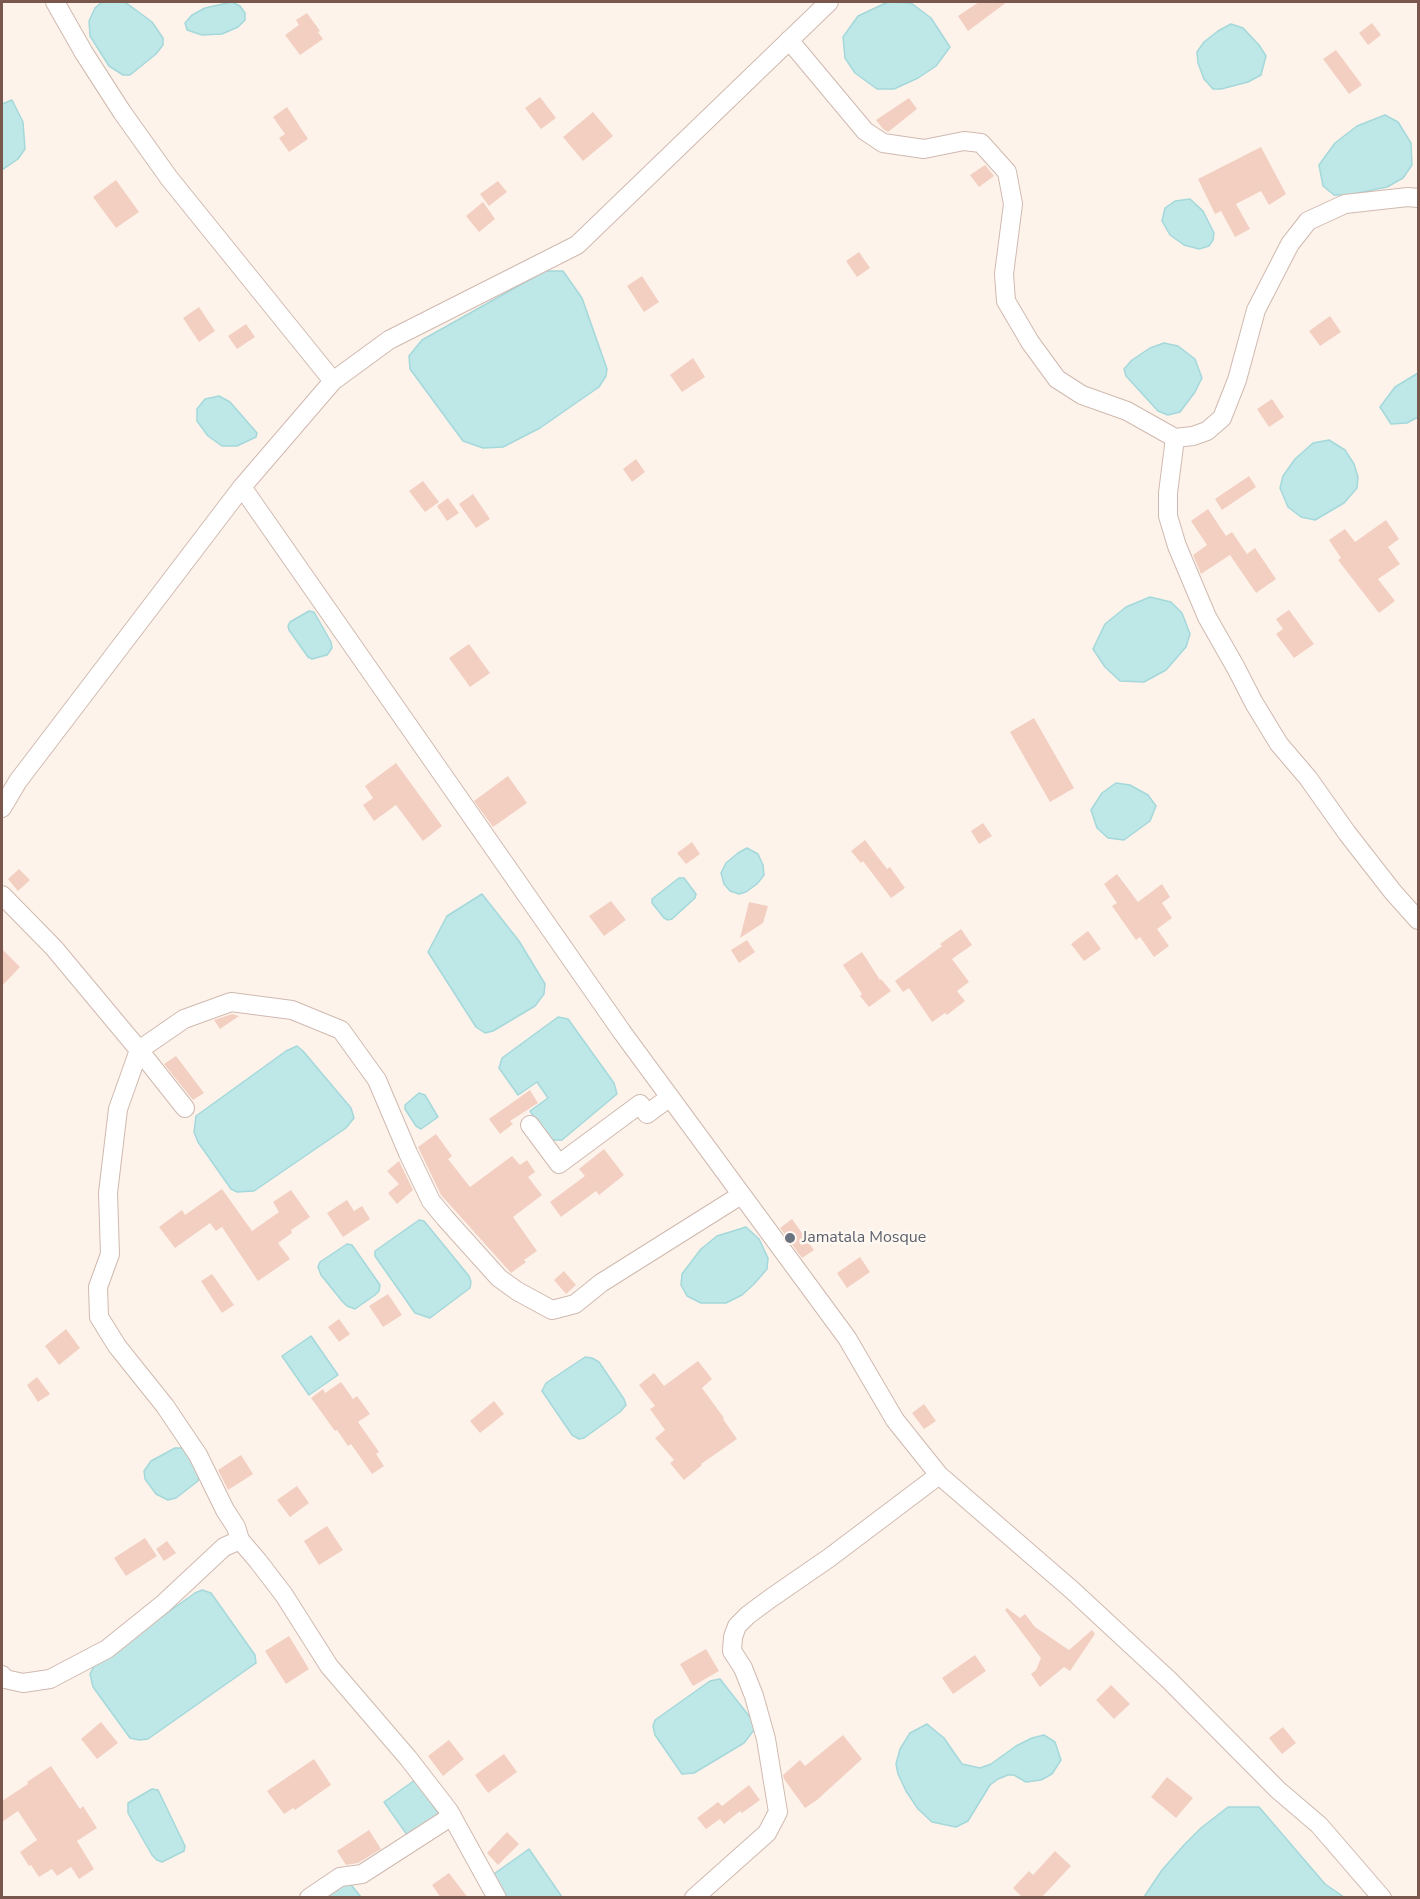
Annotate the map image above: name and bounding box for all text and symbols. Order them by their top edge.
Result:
place label: Jamatala Mosque [802,1228,926,1248]
marker: Jamatala Mosque [783,1231,797,1245]

